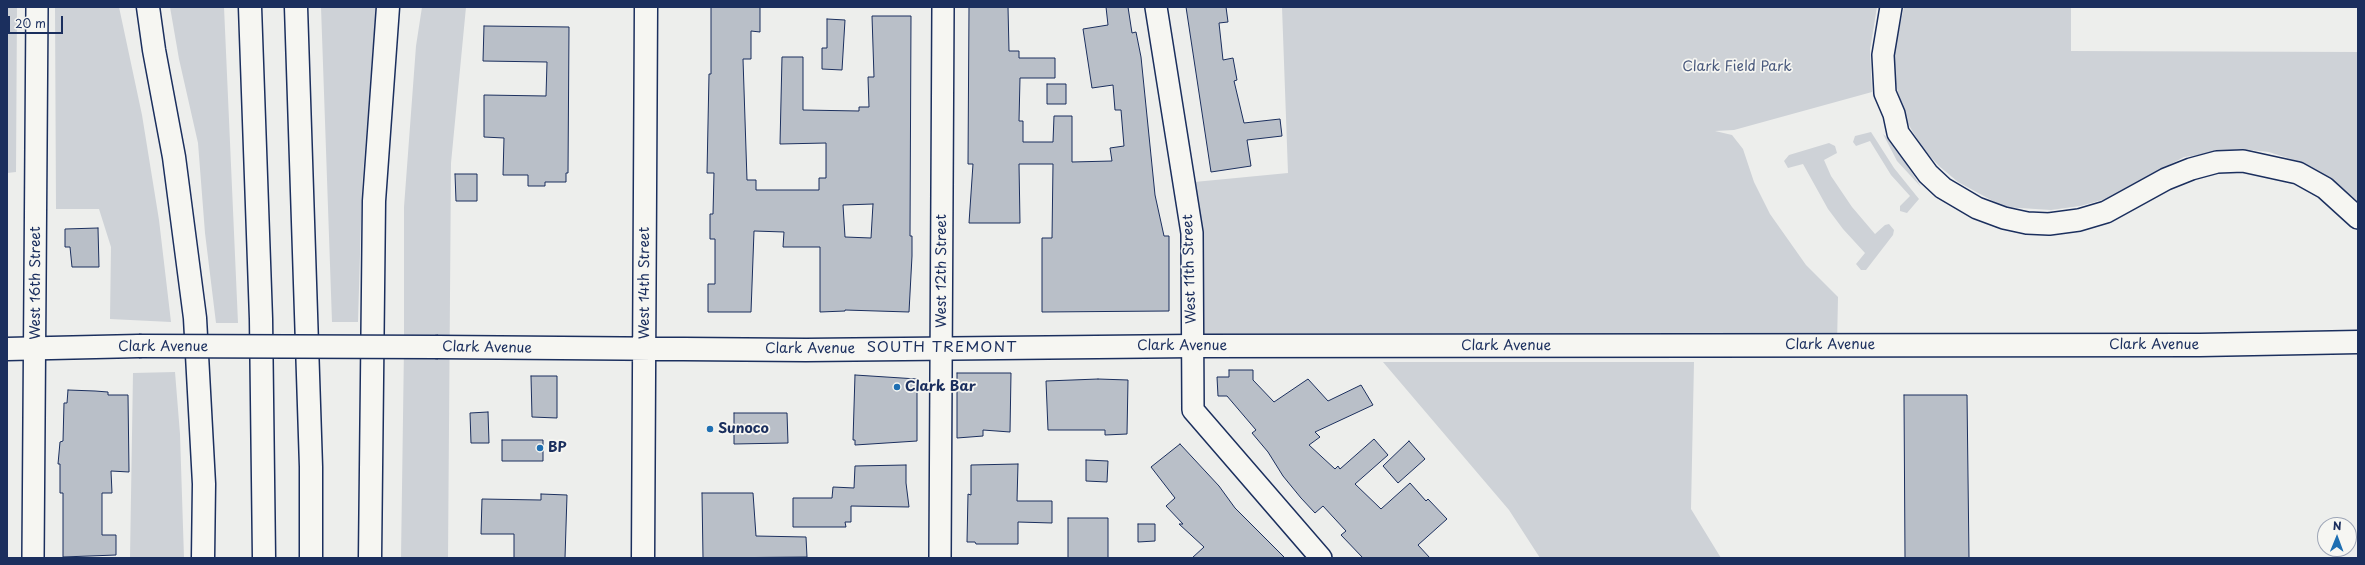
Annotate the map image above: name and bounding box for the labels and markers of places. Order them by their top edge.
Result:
place label: Clark Bar [905,379,976,395]
marker: Clark Bar [892,382,902,392]
place label: Sunoco [718,421,769,437]
marker: Sunoco [705,424,715,434]
place label: BP [548,440,567,456]
marker: BP [535,443,545,453]

